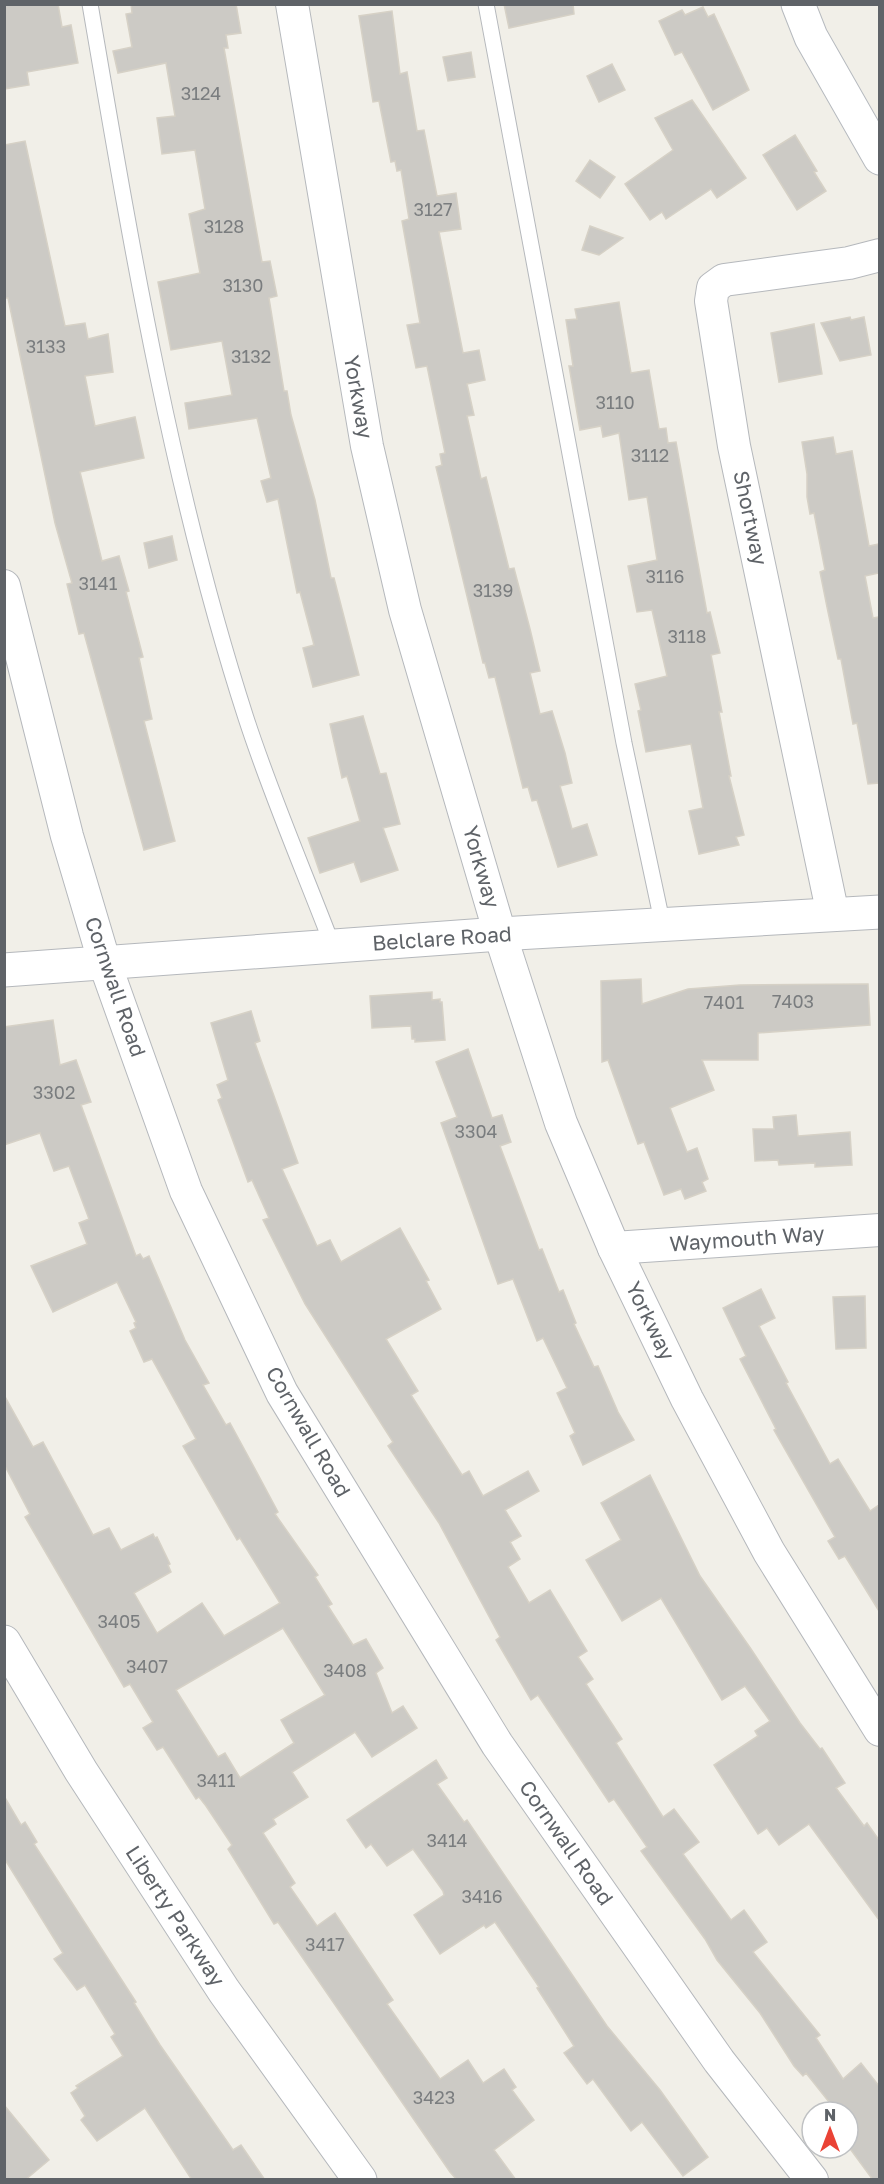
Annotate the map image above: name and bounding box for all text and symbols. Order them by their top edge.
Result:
house number: 3124 [181,82,221,104]
house number: 3127 [413,198,453,220]
house number: 3128 [204,215,244,237]
house number: 3130 [223,274,263,296]
house number: 3133 [26,335,66,357]
house number: 3132 [231,345,271,367]
street label: Yorkway [339,353,379,441]
house number: 3110 [595,391,635,413]
house number: 3112 [631,444,669,466]
street label: Shortway [728,468,774,568]
house number: 3116 [646,565,684,587]
house number: 3141 [79,572,118,594]
house number: 3139 [473,579,513,601]
house number: 3118 [668,625,706,647]
street label: Yorkway [458,823,506,911]
street label: Cornwall Road [80,913,152,1060]
street label: Belclare Road [371,920,512,956]
house number: 7403 [772,990,814,1012]
house number: 7401 [704,991,744,1013]
house number: 3302 [33,1081,75,1103]
house number: 3304 [454,1120,498,1142]
street label: Waymouth Way [668,1220,826,1256]
street label: Yorkway [621,1277,681,1364]
street label: Cornwall Road [261,1362,357,1501]
house number: 3405 [97,1610,141,1632]
house number: 3407 [126,1655,168,1677]
house number: 3408 [323,1659,367,1681]
house number: 3411 [197,1769,236,1791]
street label: Cornwall Road [514,1775,619,1910]
house number: 3414 [426,1829,468,1851]
street label: Liberty Parkway [121,1840,231,1991]
house number: 3416 [461,1885,503,1907]
house number: 3417 [305,1933,345,1955]
house number: 3423 [413,2086,455,2108]
north arrow [800,2100,860,2160]
text: N [824,2105,836,2125]

